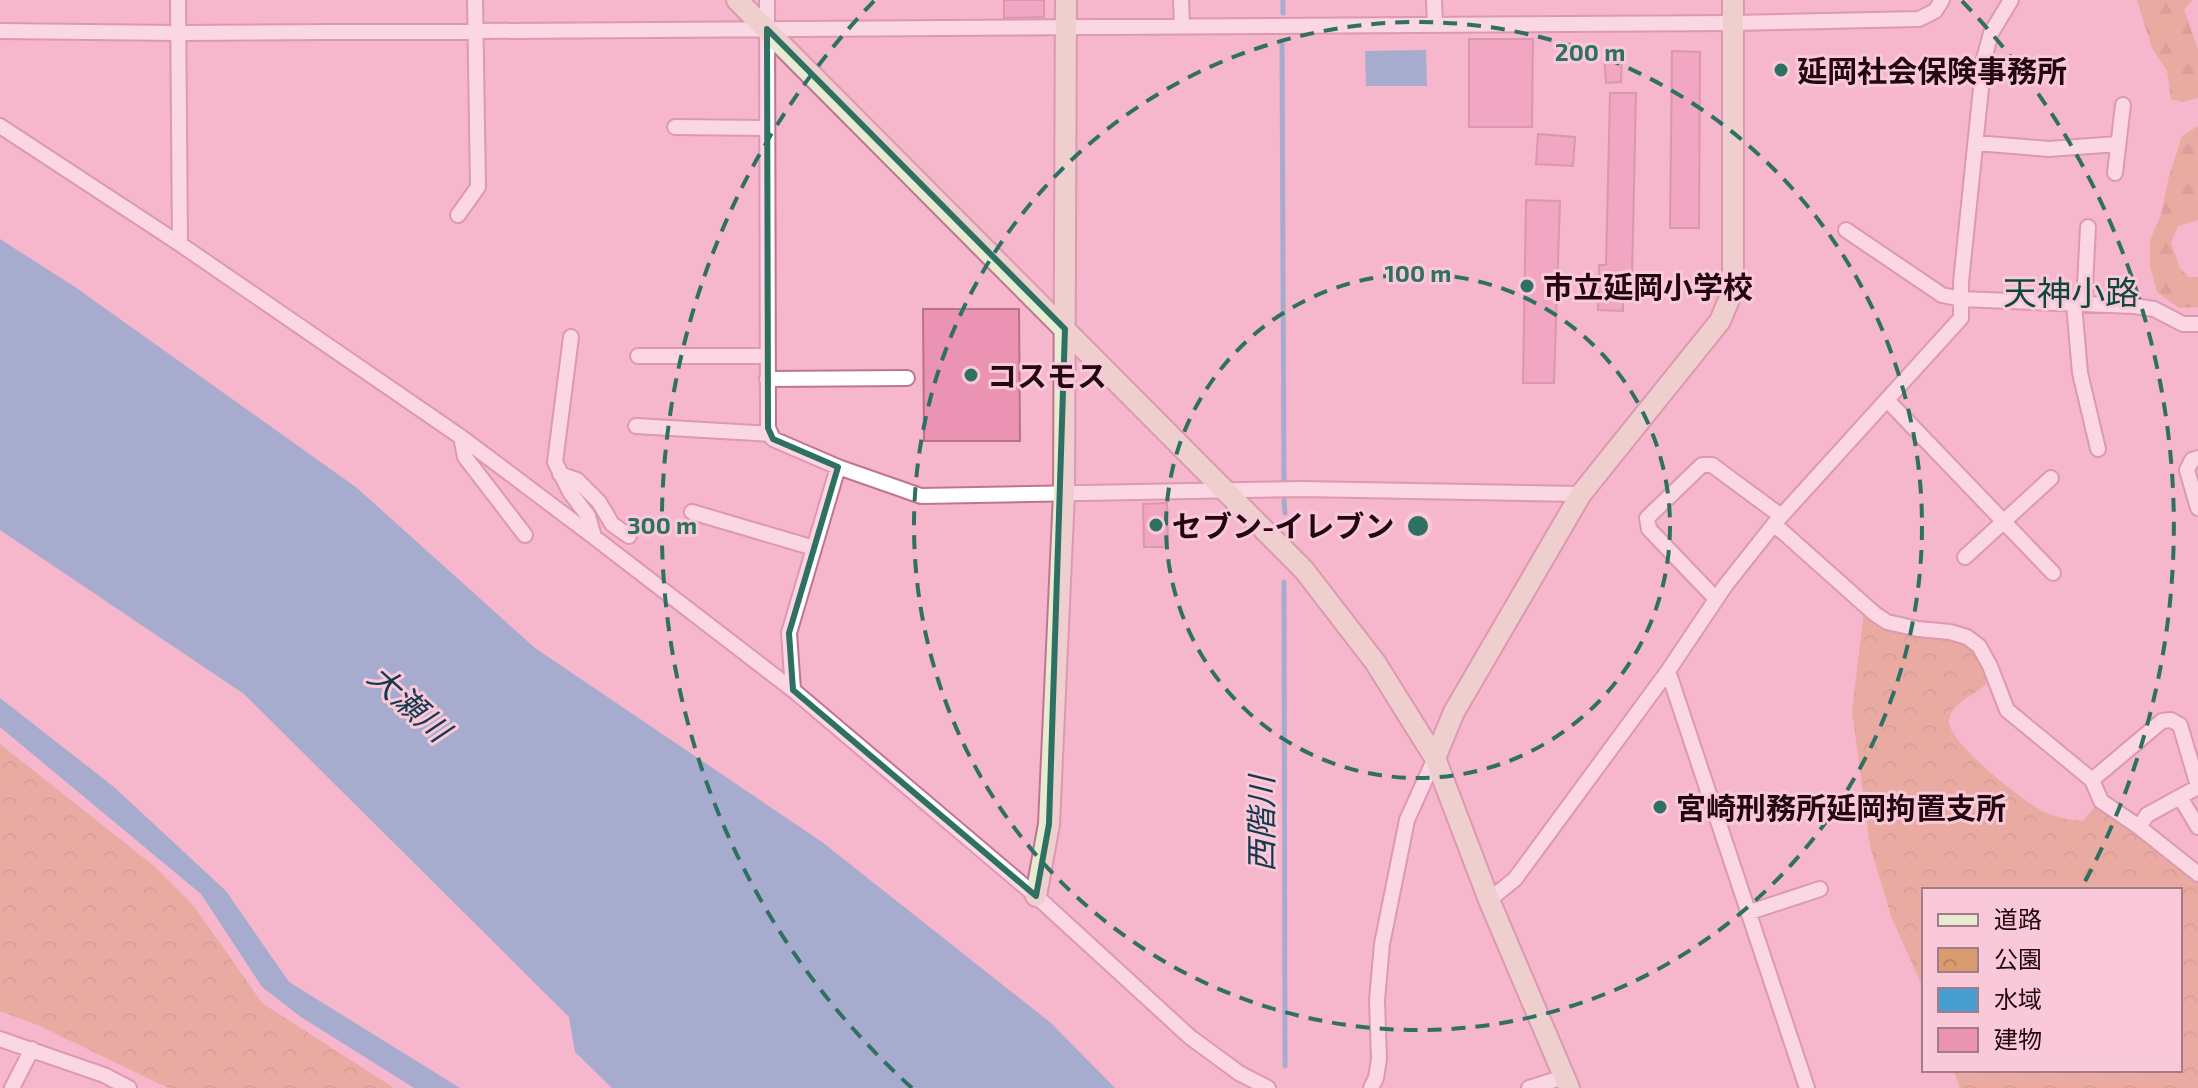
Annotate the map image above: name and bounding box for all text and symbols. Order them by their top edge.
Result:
text: 200 m [1555,37,1625,66]
place label: 延岡社会保険事務所 [1797,52,2067,88]
marker: 延岡社会保険事務所 [1772,61,1790,79]
text: 100 m [1385,258,1451,287]
place label: 市立延岡小学校 [1543,268,1753,304]
district label: 天神小路 [2003,271,2139,312]
marker: 市立延岡小学校 [1518,277,1536,295]
place label: コスモス [987,357,1107,393]
marker: コスモス [962,366,980,384]
place label: セブン-イレブン [1172,507,1394,543]
text: 300 m [627,510,697,539]
centre of rings [1404,512,1432,540]
marker: セブン-イレブン [1147,516,1165,534]
water label: 大瀬川 [362,656,461,750]
water label: 西階川 [1241,773,1279,872]
place label: 宮崎刑務所延岡拘置支所 [1676,789,2006,825]
marker: 宮崎刑務所延岡拘置支所 [1651,798,1669,816]
legend [1922,888,2182,1072]
text: 道路 [1994,904,2042,933]
text: 公園 [1994,944,2042,973]
text: 水域 [1994,984,2042,1013]
text: 建物 [1994,1024,2042,1053]

